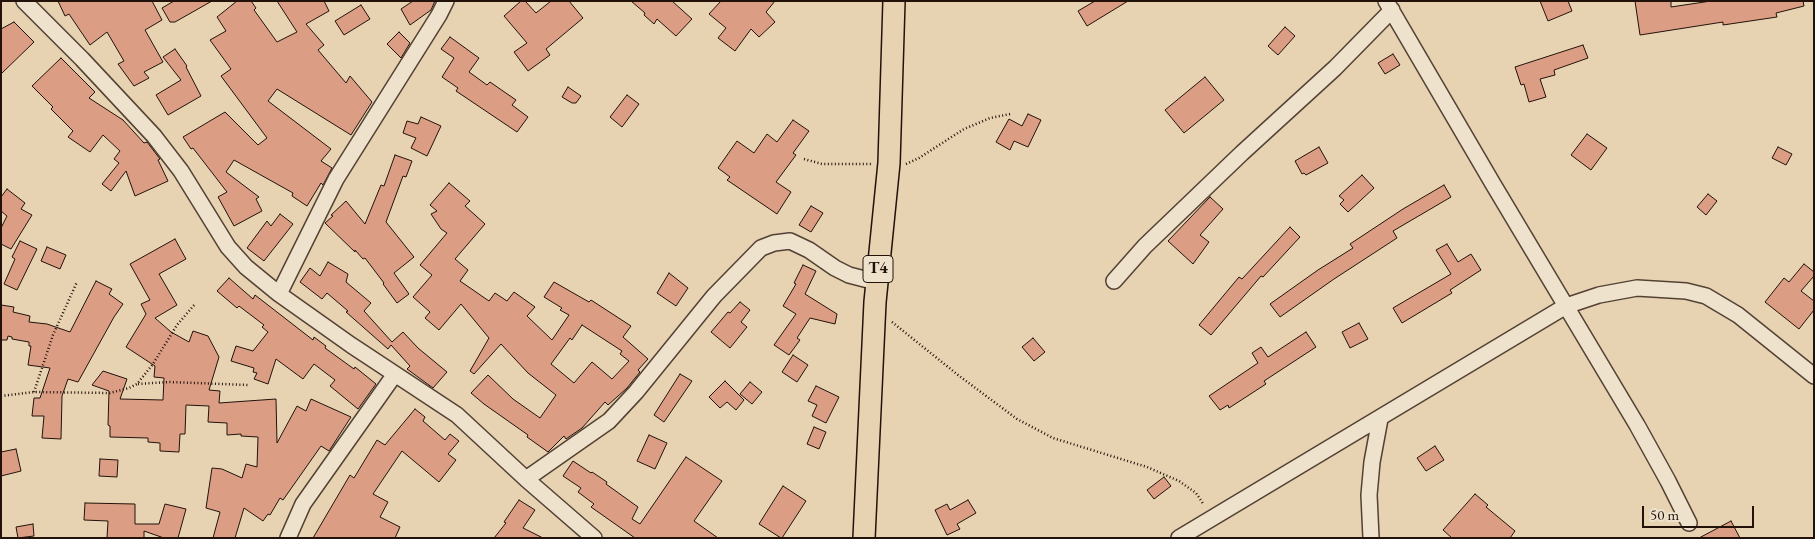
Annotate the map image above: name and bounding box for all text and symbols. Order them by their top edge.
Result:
road number: T4 [863,255,893,282]
scale bar [1645,496,1758,528]
text: 50 m [1650,505,1679,524]

